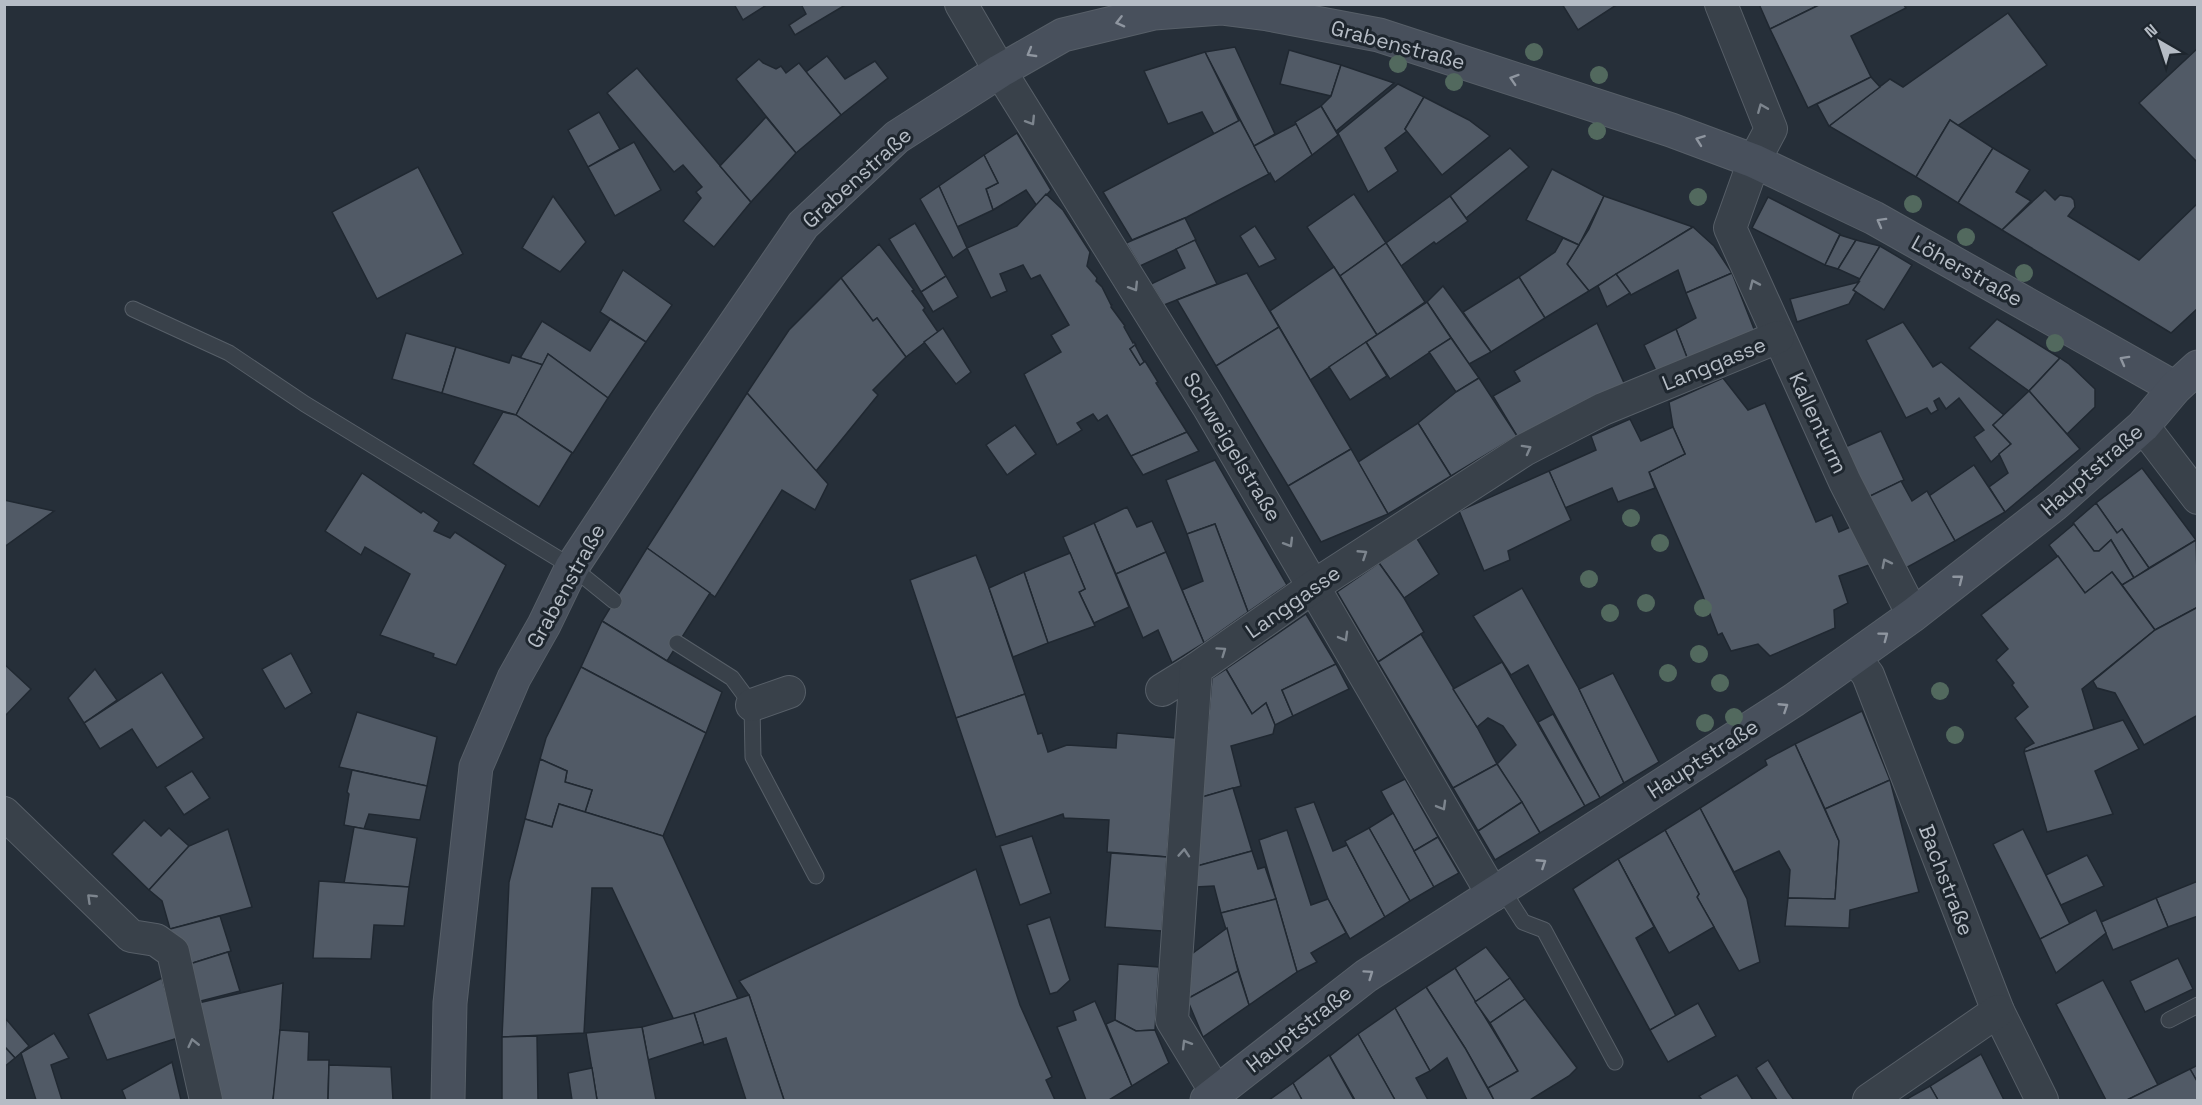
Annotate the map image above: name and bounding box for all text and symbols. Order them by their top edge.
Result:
north arrow [2130,12,2190,72]
one-way arrow [1115,14,1125,27]
street label: Grabenstraße [1328,14,1468,75]
text: N [2140,19,2162,42]
one-way arrow [1027,46,1037,57]
one-way arrow [1509,74,1520,86]
one-way arrow [1757,103,1769,114]
one-way arrow [1023,115,1035,125]
street label: Grabenstraße [796,121,917,234]
one-way arrow [1695,135,1705,148]
one-way arrow [1877,218,1887,230]
street label: Löherstraße [1907,229,2028,312]
one-way arrow [1750,279,1762,290]
one-way arrow [1126,281,1138,291]
street label: Langgasse [1658,330,1770,397]
one-way arrow [2120,355,2130,367]
street label: Schweigelstraße [1177,367,1288,526]
street label: Kallenturm [1783,368,1854,478]
street label: Hauptstraße [2035,418,2148,521]
one-way arrow [1521,445,1531,456]
street label: Grabenstraße [520,519,611,653]
one-way arrow [1282,537,1293,547]
one-way arrow [1356,550,1367,561]
one-way arrow [1882,558,1893,569]
street label: Langgasse [1240,559,1345,644]
one-way arrow [1952,575,1963,586]
one-way arrow [1337,631,1348,641]
one-way arrow [1877,632,1888,643]
one-way arrow [1215,647,1226,658]
one-way arrow [1778,702,1788,714]
street label: Hauptstraße [1642,713,1763,804]
one-way arrow [1434,800,1446,810]
street label: Bachstraße [1913,820,1980,939]
one-way arrow [1177,849,1190,858]
one-way arrow [1536,858,1546,870]
one-way arrow [88,894,99,905]
one-way arrow [1363,970,1374,981]
street label: Hauptstraße [1240,979,1357,1078]
one-way arrow [187,1039,200,1049]
one-way arrow [1182,1040,1194,1050]

